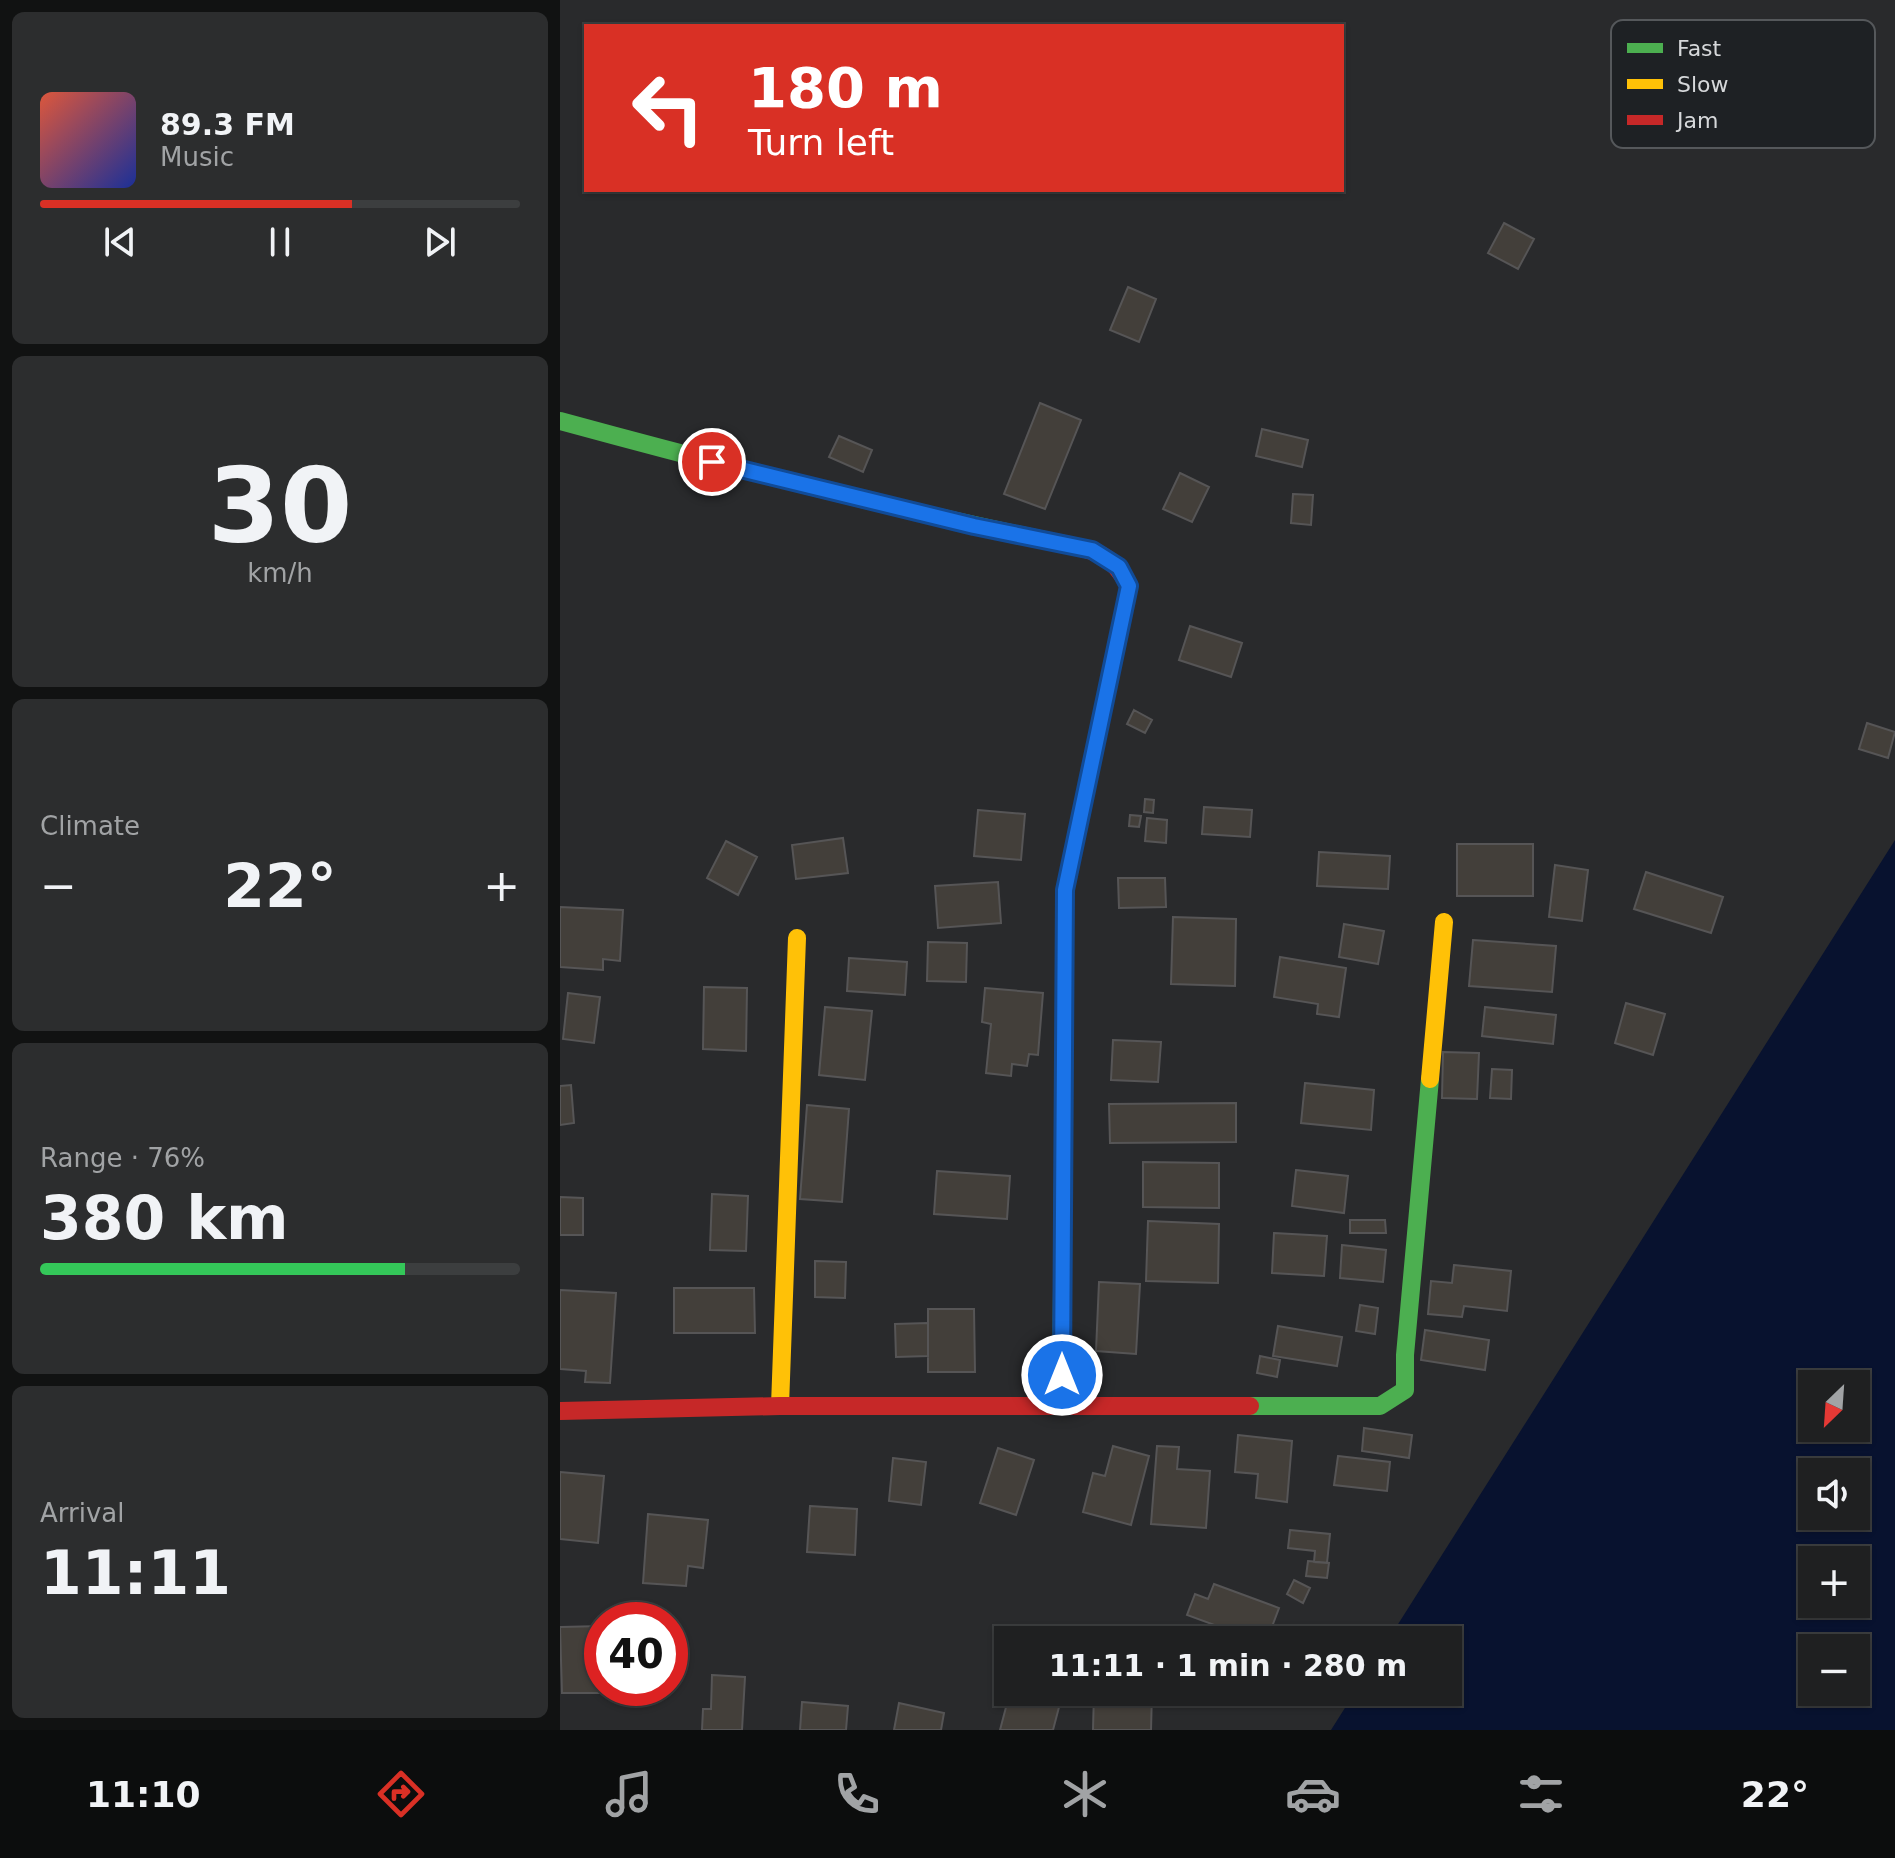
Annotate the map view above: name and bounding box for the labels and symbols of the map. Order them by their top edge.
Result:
legend [1611,20,1875,148]
text: Fast [1677,36,1722,61]
text: Slow [1677,72,1729,97]
text: Jam [1675,108,1718,133]
pin [678,428,746,496]
position arrow [1020,1333,1104,1417]
north arrow [1798,1370,1870,1442]
speed limit sign: 40 [584,1602,688,1706]

